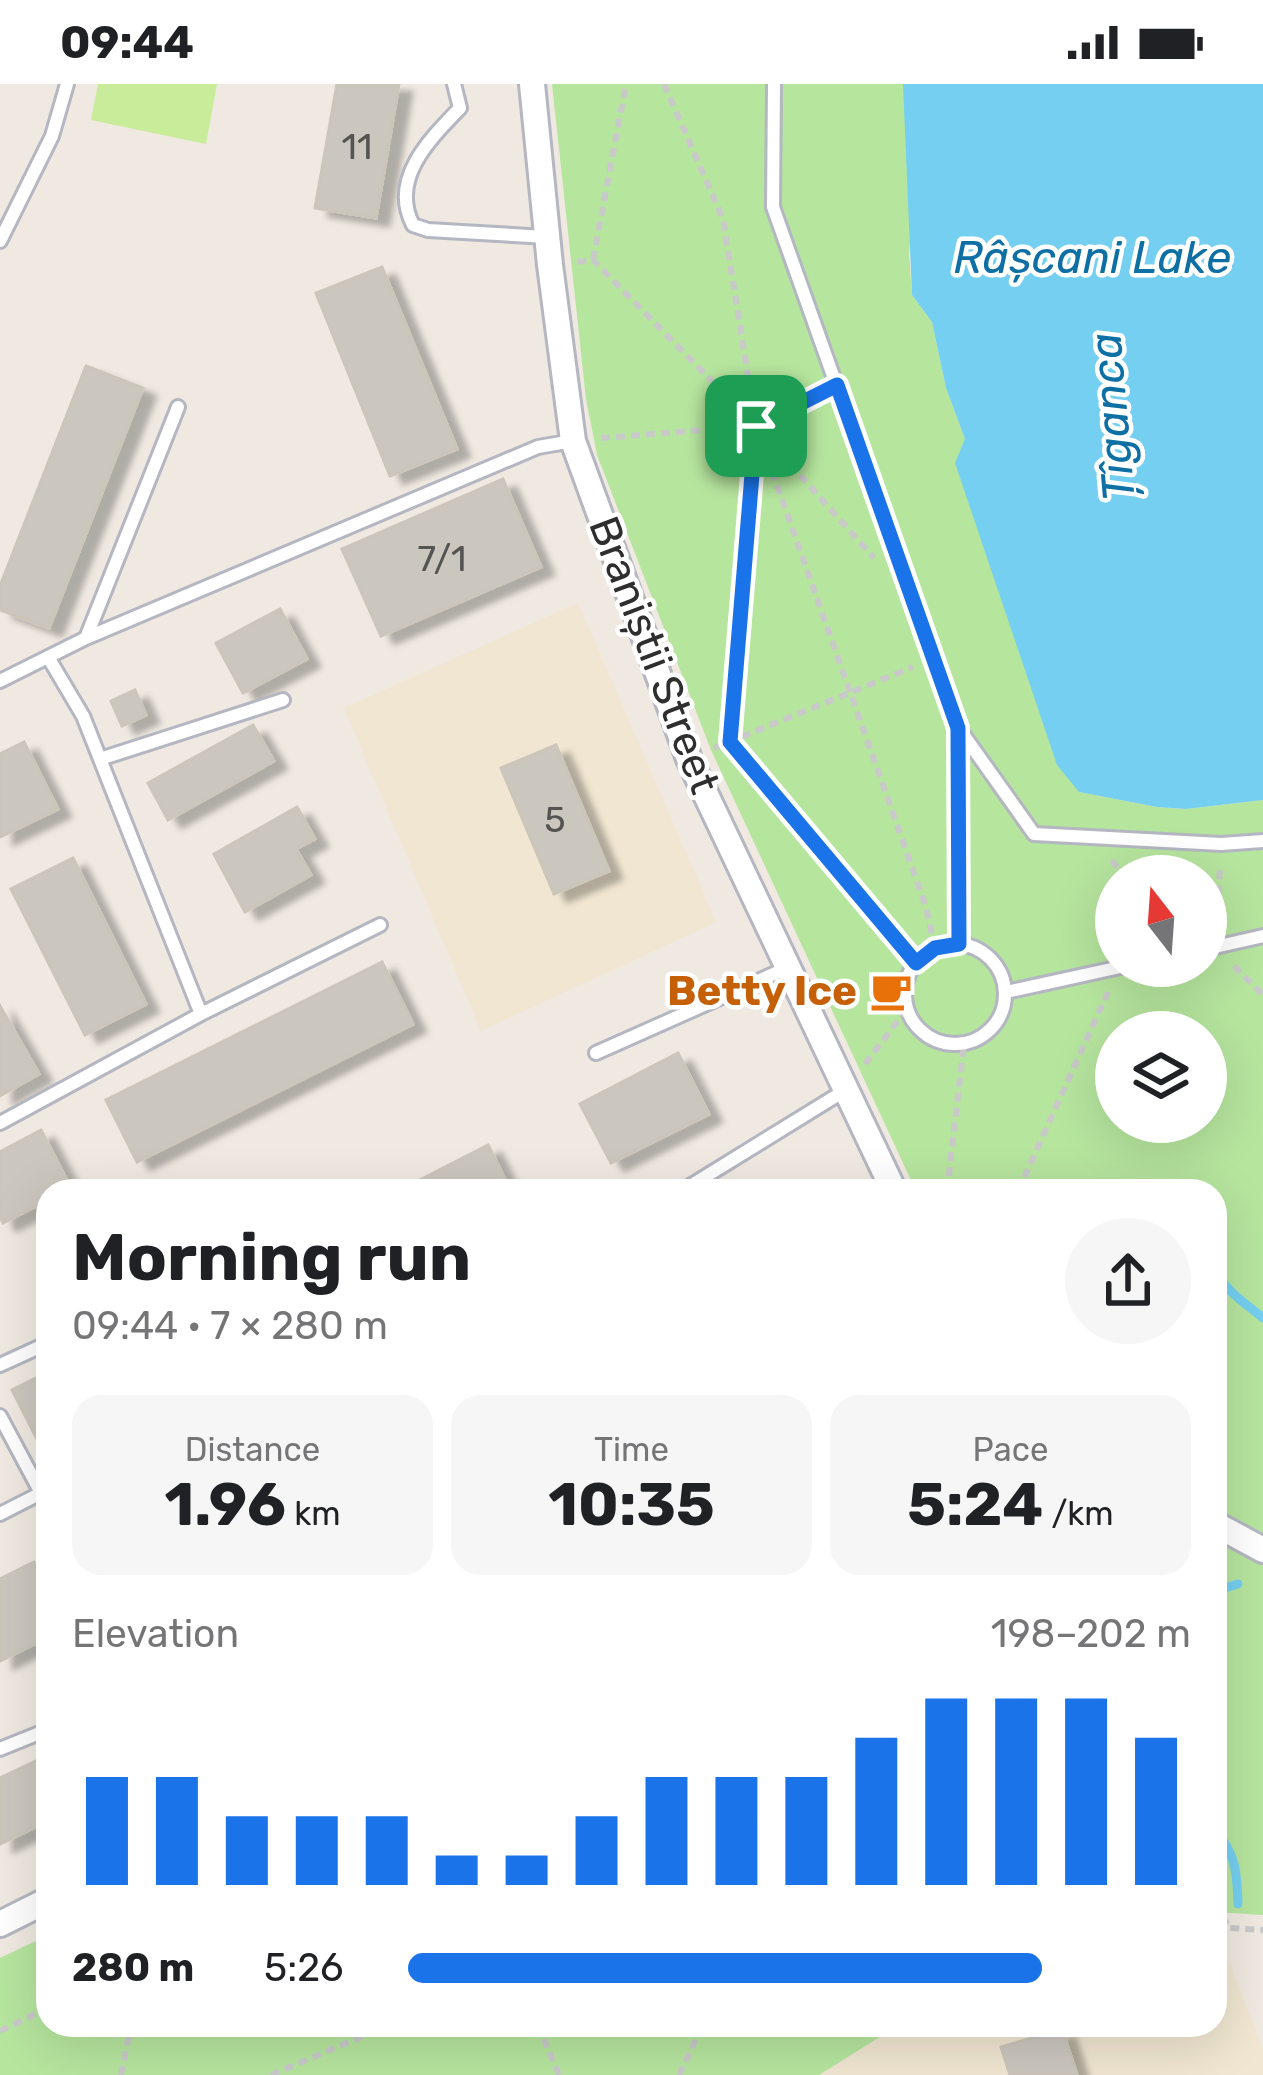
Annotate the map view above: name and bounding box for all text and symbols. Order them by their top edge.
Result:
text: 09:44 [60,16,194,69]
house number: 11 [342,125,372,168]
water label: Râșcani Lake [953,231,1231,284]
water label: Țîganca [1078,331,1146,503]
pin [705,375,807,477]
icon: arrive [723,393,789,459]
street label: Braniștii Street [578,510,730,800]
house number: 7/1 [418,537,466,580]
house number: 5 [544,798,566,841]
north arrow [1095,855,1227,987]
map controls [1095,855,1227,1143]
place label: Betty Ice [667,966,857,1016]
cafe icon: Betty Ice [868,968,914,1014]
button: layers [1095,1011,1227,1143]
text: Morning run [72,1218,471,1297]
button: share [1065,1218,1191,1344]
text: 09:44 · 7 × 280 m [72,1303,388,1349]
text: Distance [185,1430,320,1469]
text: Time [594,1430,669,1469]
text: Pace [973,1430,1048,1469]
text: 1.96 [164,1469,286,1540]
text: 10:35 [548,1469,715,1540]
text: 5:24 [907,1469,1043,1540]
text: km [286,1494,341,1533]
text: /km [1043,1494,1114,1533]
text: Elevation [72,1611,239,1657]
text: 198–202 m [991,1611,1191,1657]
text: 280 m [72,1945,194,1991]
text: 5:26 [264,1945,344,1991]

